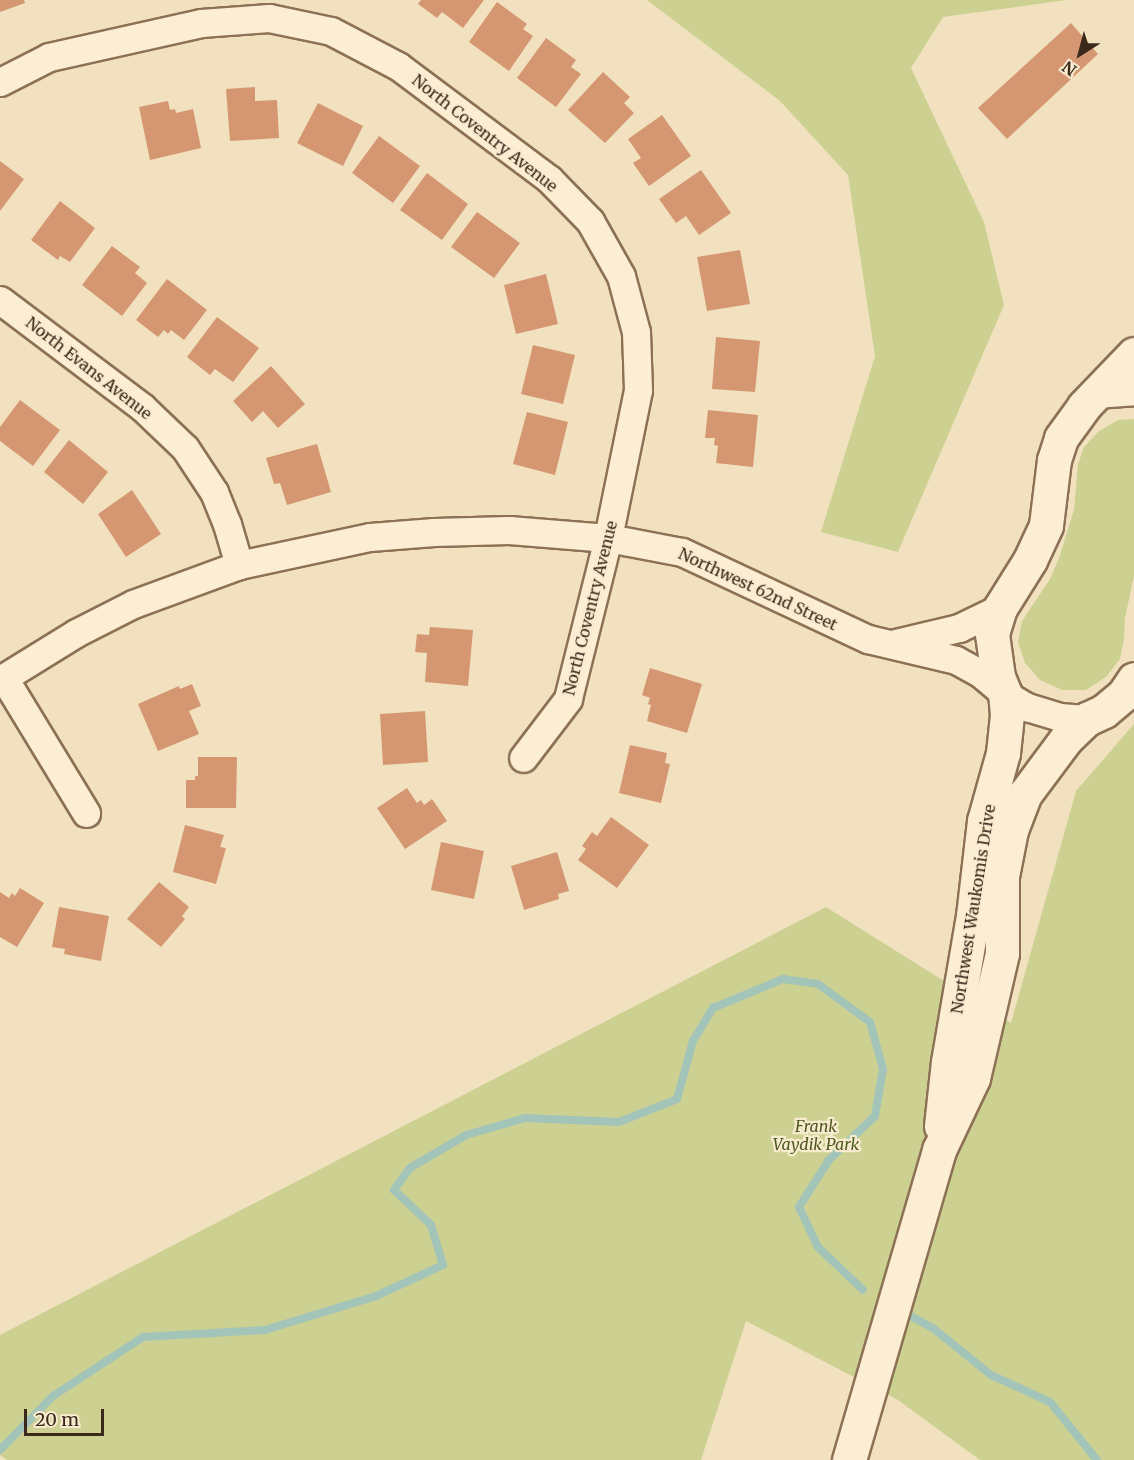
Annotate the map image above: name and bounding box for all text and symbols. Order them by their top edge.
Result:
north arrow [1050,24,1110,84]
text: N [1058,57,1080,80]
street label: North Coventry Avenue [408,70,562,196]
street label: North Evans Avenue [22,313,156,423]
street label: North Coventry Avenue [559,519,621,697]
street label: Northwest 62nd Street [675,544,841,634]
street label: Northwest Waukomis Drive [947,803,999,1015]
park label: Frank Vaydik Park [773,1116,859,1154]
scale bar [27,1397,106,1435]
text: 20 m [35,1408,79,1431]

